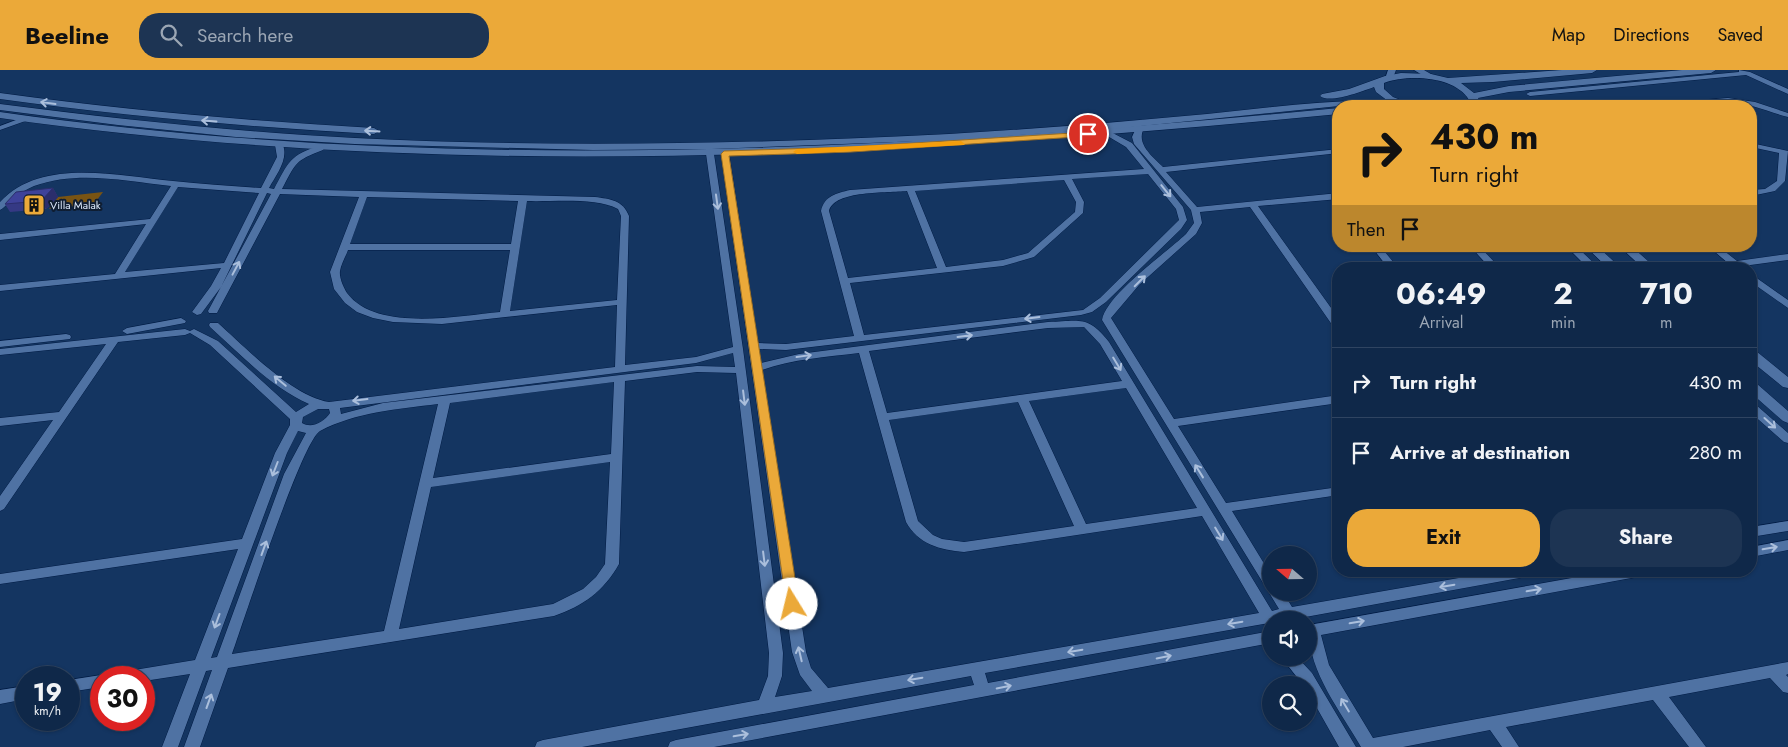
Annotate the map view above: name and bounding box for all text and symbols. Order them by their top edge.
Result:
search box [139,13,489,58]
text: Beeline [25,18,109,53]
icon: search [157,21,185,49]
text: Search here [197,22,293,49]
text: Map [1552,22,1585,48]
text: Directions [1613,22,1689,48]
text: Saved [1717,22,1763,48]
one-way arrow [40,98,56,108]
text: 430 m [1430,112,1539,162]
pin [1067,113,1109,155]
one-way arrow [202,116,218,125]
icon: arrive [1074,120,1102,148]
icon: right [1347,120,1412,185]
one-way arrow [364,127,380,136]
text: Turn right [1430,158,1518,190]
one-way arrow [1160,184,1171,197]
building icon: Villa Malak [22,193,46,217]
one-way arrow [712,194,722,210]
place label: Villa Malak [50,197,101,213]
icon: arrive [1396,215,1424,243]
text: Then [1347,216,1386,243]
one-way arrow [232,261,241,276]
text: 06:49 [1396,272,1487,315]
text: 2 [1553,272,1573,315]
text: 710 [1640,272,1693,315]
one-way arrow [1133,275,1145,287]
text: Arrival [1419,311,1463,334]
text: min [1551,311,1576,334]
text: m [1660,311,1673,334]
one-way arrow [1025,313,1041,323]
one-way arrow [956,331,972,341]
one-way arrow [795,351,811,361]
one-way arrow [1113,356,1123,370]
icon: right [1347,369,1375,397]
text: Turn right [1390,369,1476,396]
text: 430 m [1689,369,1742,396]
one-way arrow [273,376,286,387]
one-way arrow [739,390,749,406]
one-way arrow [353,396,369,406]
one-way arrow [1763,417,1776,429]
icon: arrive [1347,439,1375,467]
text: Arrive at destination [1390,439,1570,466]
text: 280 m [1689,439,1742,466]
one-way arrow [270,461,279,476]
one-way arrow [1194,464,1204,478]
button: Exit [1347,509,1540,567]
button: Share [1550,509,1742,567]
one-way arrow [1214,526,1224,540]
one-way arrow [259,540,269,556]
one-way arrow [1761,543,1777,553]
north arrow [1262,546,1318,601]
map controls [1262,546,1317,731]
one-way arrow [759,551,769,567]
position arrow [765,577,817,629]
one-way arrow [1439,581,1455,591]
one-way arrow [1526,585,1542,595]
button: sound [1262,611,1317,666]
one-way arrow [212,613,221,628]
one-way arrow [1348,617,1364,627]
one-way arrow [1228,619,1244,629]
one-way arrow [795,646,804,662]
one-way arrow [1068,647,1084,657]
one-way arrow [1155,652,1171,662]
speed limit sign: 30 [90,666,155,731]
text: 19 [33,674,62,710]
one-way arrow [908,675,924,685]
button: search [1262,676,1317,731]
one-way arrow [996,681,1012,691]
one-way arrow [205,694,214,709]
one-way arrow [1339,699,1349,713]
text: km/h [34,702,61,720]
one-way arrow [732,730,748,739]

